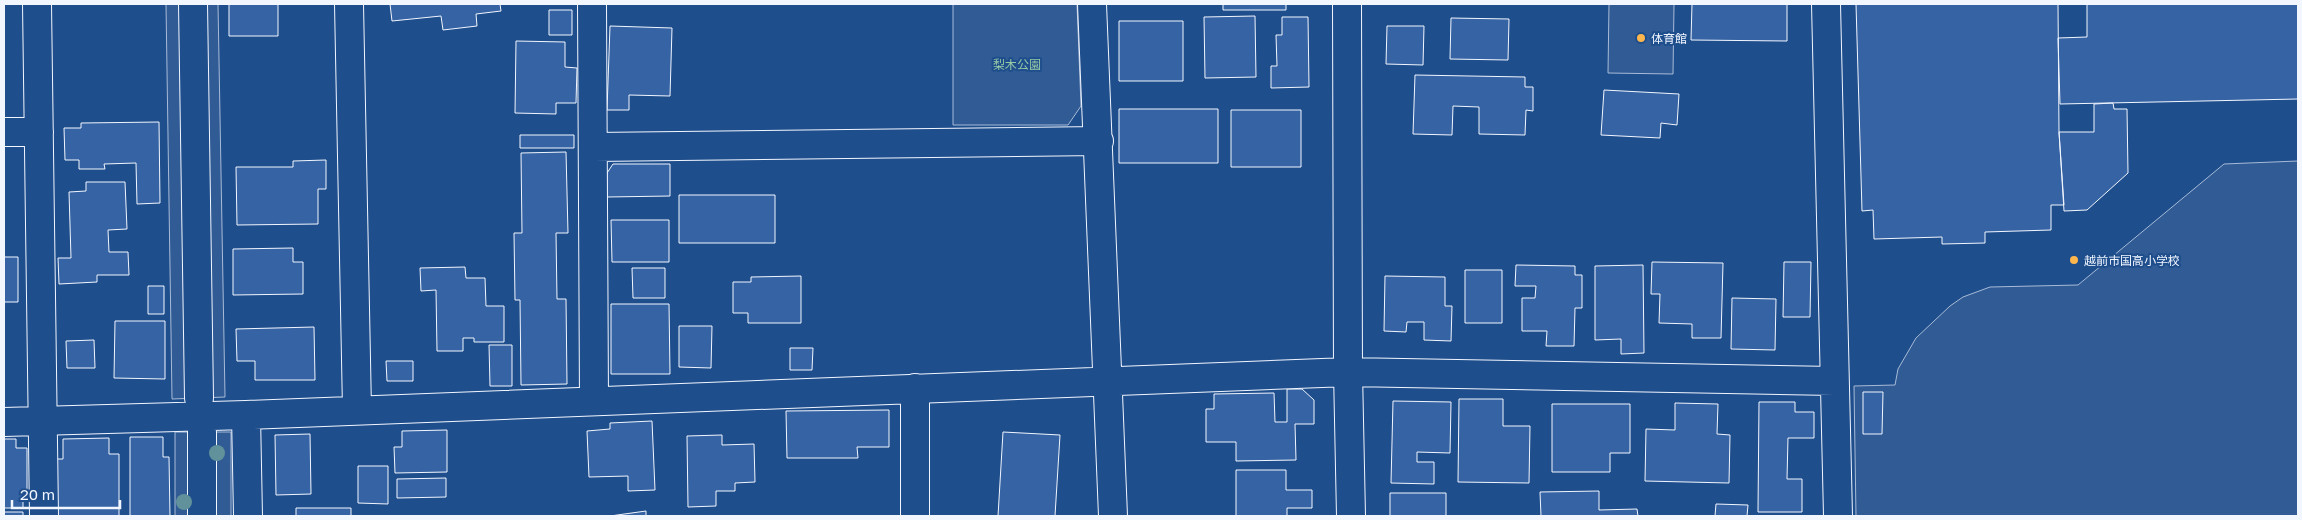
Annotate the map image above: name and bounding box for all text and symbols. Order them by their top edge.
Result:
place label: 体育館 [1651,31,1687,46]
marker: 体育館 [1635,32,1647,44]
park label: 梨木公園 [993,57,1041,72]
place label: 越前市国高小学校 [2084,253,2180,268]
marker: 越前市国高小学校 [2068,254,2080,266]
scale bar [12,478,120,510]
text: 20 m [20,485,55,503]

